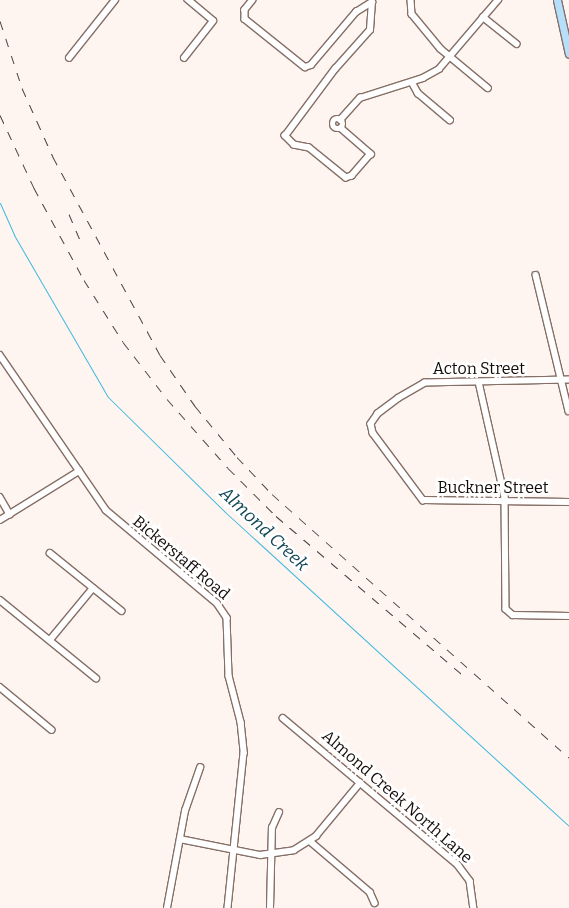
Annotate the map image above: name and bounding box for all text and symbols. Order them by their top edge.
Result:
street label: Acton Street [433,359,525,379]
street label: Buckner Street [437,478,549,498]
water label: Almond Creek [215,482,313,576]
street label: Bickerstaff Road [129,512,233,604]
street label: Almond Creek North Lane [318,726,476,868]

